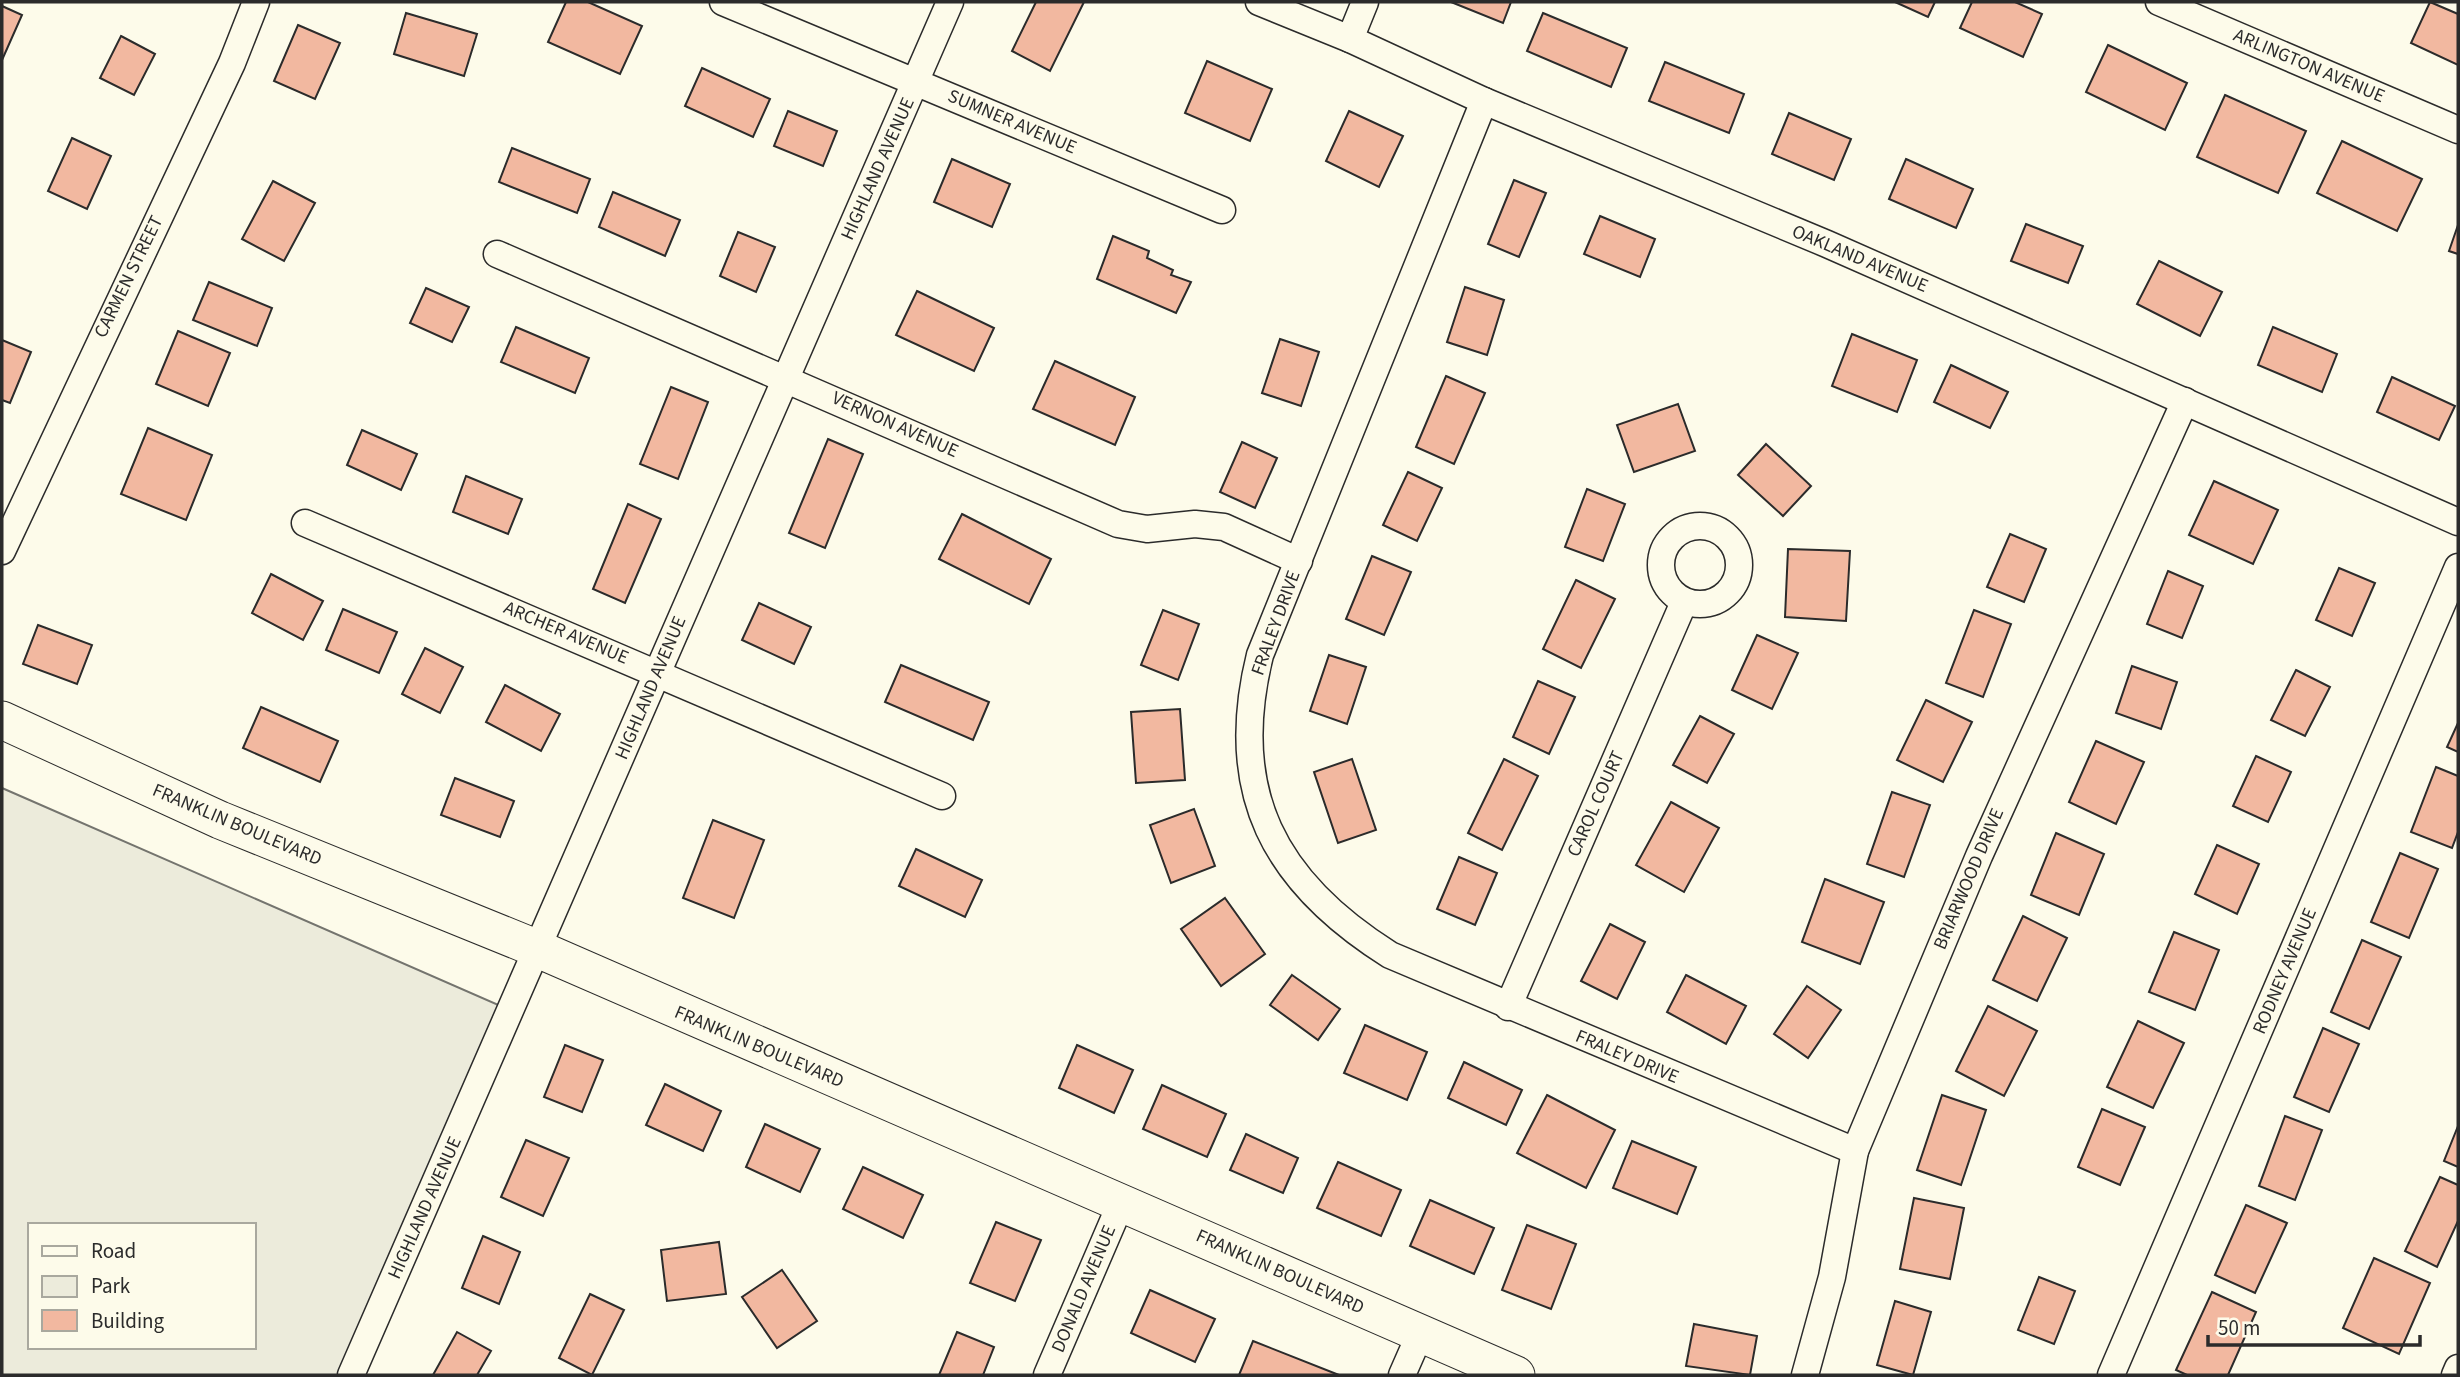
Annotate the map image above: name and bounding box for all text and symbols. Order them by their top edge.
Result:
street label: ARLINGTON AVENUE [2229,22,2389,110]
street label: SUMNER AVENUE [943,83,1081,161]
street label: HIGHLAND AVENUE [834,93,922,245]
street label: CARMEN STREET [88,211,170,343]
street label: OAKLAND AVENUE [1788,218,1932,300]
street label: VERNON AVENUE [827,385,963,465]
street label: FRALEY DRIVE [1245,567,1307,679]
street label: ARCHER AVENUE [499,595,633,671]
street label: HIGHLAND AVENUE [609,612,693,764]
street label: CAROL COURT [1561,747,1631,861]
street label: FRANKLIN BOULEVARD [148,777,326,873]
street label: BRIARWOOD DRIVE [1927,804,2011,954]
street label: RODNEY AVENUE [2246,904,2324,1038]
street label: FRANKLIN BOULEVARD [670,999,848,1095]
street label: FRALEY DRIVE [1571,1023,1683,1091]
street label: HIGHLAND AVENUE [381,1132,469,1284]
street label: DONALD AVENUE [1045,1221,1123,1357]
legend [28,1223,256,1349]
street label: FRANKLIN BOULEVARD [1192,1223,1368,1321]
text: Road [91,1236,136,1266]
text: Park [91,1271,131,1301]
scale bar [2208,1304,2420,1348]
text: Building [91,1306,165,1336]
text: 50 m [2218,1313,2260,1343]

